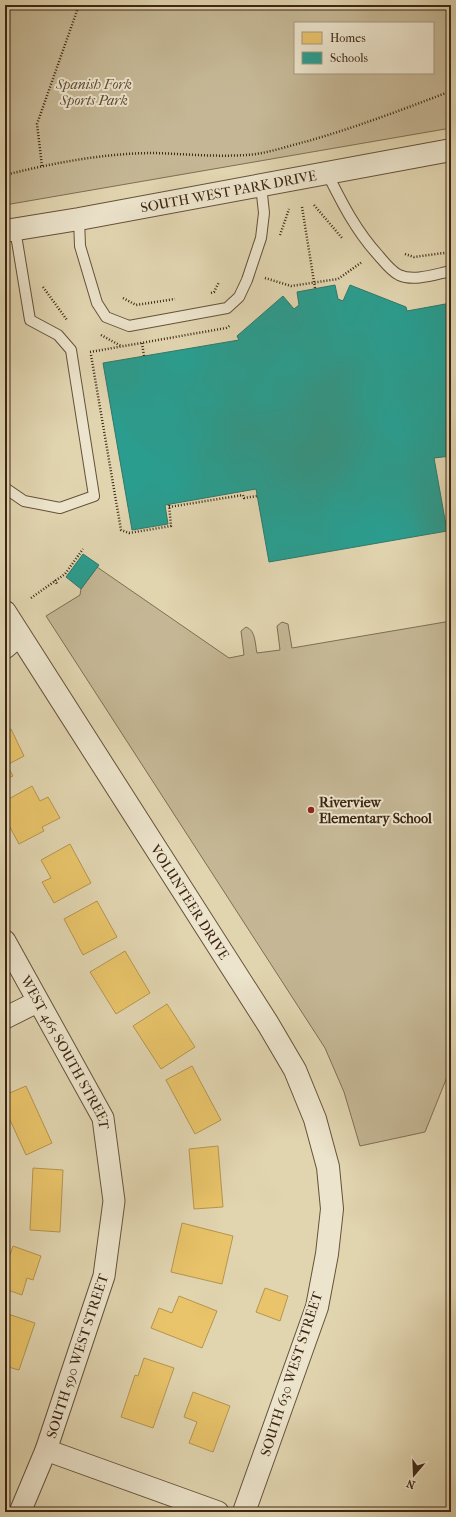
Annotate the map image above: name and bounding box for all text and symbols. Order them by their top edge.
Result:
legend [294,22,434,74]
text: Homes [330,31,366,45]
text: Schools [330,51,369,65]
park label: Spanish Fork Sports Park [55,76,132,109]
street label: SOUTH WEST PARK DRIVE [139,167,318,216]
place label: Riverview Elementary School [319,794,432,827]
marker: Riverview Elementary School [306,805,316,815]
street label: VOLUNTEER DRIVE [146,841,233,963]
street label: WEST 465 SOUTH STREET [16,972,112,1131]
street label: SOUTH 590 WEST STREET [43,1271,112,1441]
street label: SOUTH 630 WEST STREET [257,1289,326,1458]
north arrow [394,1455,434,1495]
text: N [404,1476,417,1491]

